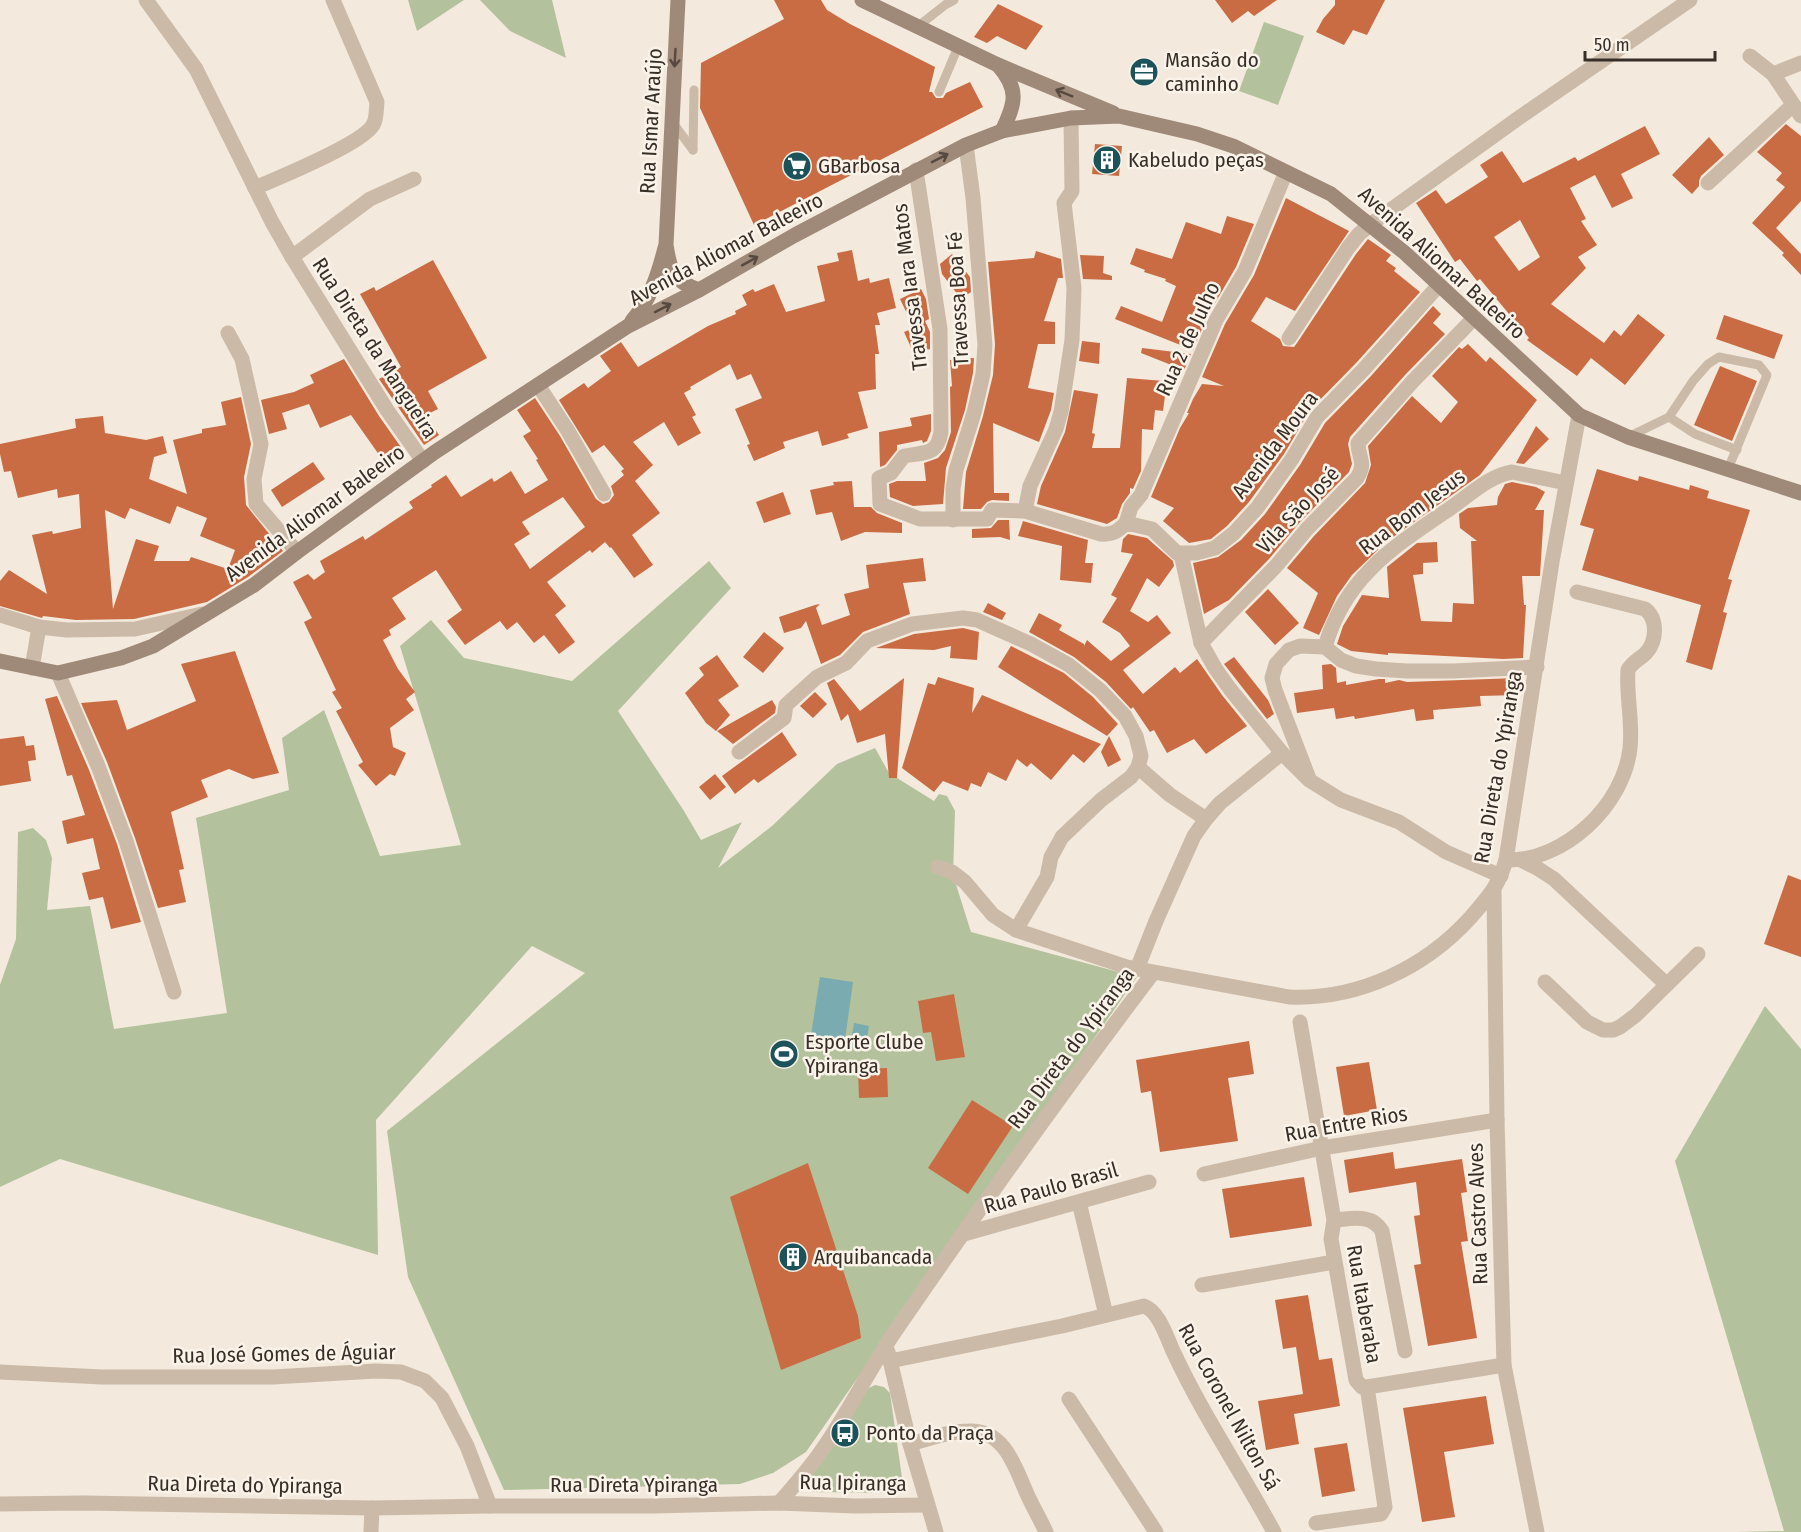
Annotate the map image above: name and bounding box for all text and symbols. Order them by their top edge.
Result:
scale bar [1585,24,1716,62]
text: 50 m [1594,34,1630,56]
street label: Rua Ismar Araújo [634,47,668,195]
place label: Mansão do caminho [1165,47,1259,97]
one-way arrow [670,48,681,68]
office icon: Mansão do caminho [1128,56,1160,88]
one-way arrow [1056,87,1074,98]
building icon: Kabeludo peças [1091,144,1123,176]
place label: Kabeludo peças [1128,147,1264,173]
supermarket icon: GBarbosa [781,150,813,182]
one-way arrow [930,152,948,164]
place label: GBarbosa [818,153,900,179]
street label: Avenida Aliomar Baleeiro [1353,181,1531,345]
street label: Avenida Aliomar Baleeiro [625,187,827,311]
street label: Travessa Iara Matos [887,202,933,372]
street label: Travessa Boa Fé [941,231,975,367]
street label: Rua Direta da Mangueira [307,253,443,443]
one-way arrow [740,255,758,266]
street label: Rua 2 de Julho [1150,278,1226,400]
one-way arrow [654,302,672,313]
street label: Avenida Moura [1226,386,1324,504]
street label: Avenida Aliomar Baleeiro [220,439,410,587]
street label: Vila São José [1251,461,1345,559]
street label: Rua Bom Jesus [1354,464,1470,560]
street label: Rua Direta do Ypiranga [1468,669,1528,865]
street label: Rua Direta do Ypiranga [1002,962,1140,1134]
place label: Esporte Clube Ypiranga [805,1029,924,1079]
sports icon: Esporte Clube Ypiranga [768,1038,800,1070]
street label: Rua Entre Rios [1283,1100,1409,1148]
street label: Rua Castro Alves [1463,1143,1493,1285]
street label: Rua Paulo Brasil [981,1156,1122,1220]
building icon: Arquibancada [777,1241,809,1273]
street label: Rua Itaberaba [1341,1243,1387,1365]
place label: Arquibancada [814,1244,932,1270]
street label: Rua Coronel Nilton Sá [1172,1319,1286,1495]
street label: Rua José Gomes de Águiar [172,1339,397,1369]
bus stop icon: Ponto da Praça [829,1417,861,1449]
place label: Ponto da Praça [866,1420,994,1446]
street label: Rua Ipiranga [799,1469,907,1497]
street label: Rua Direta do Ypiranga [147,1470,343,1500]
street label: Rua Direta Ypiranga [550,1472,718,1498]

